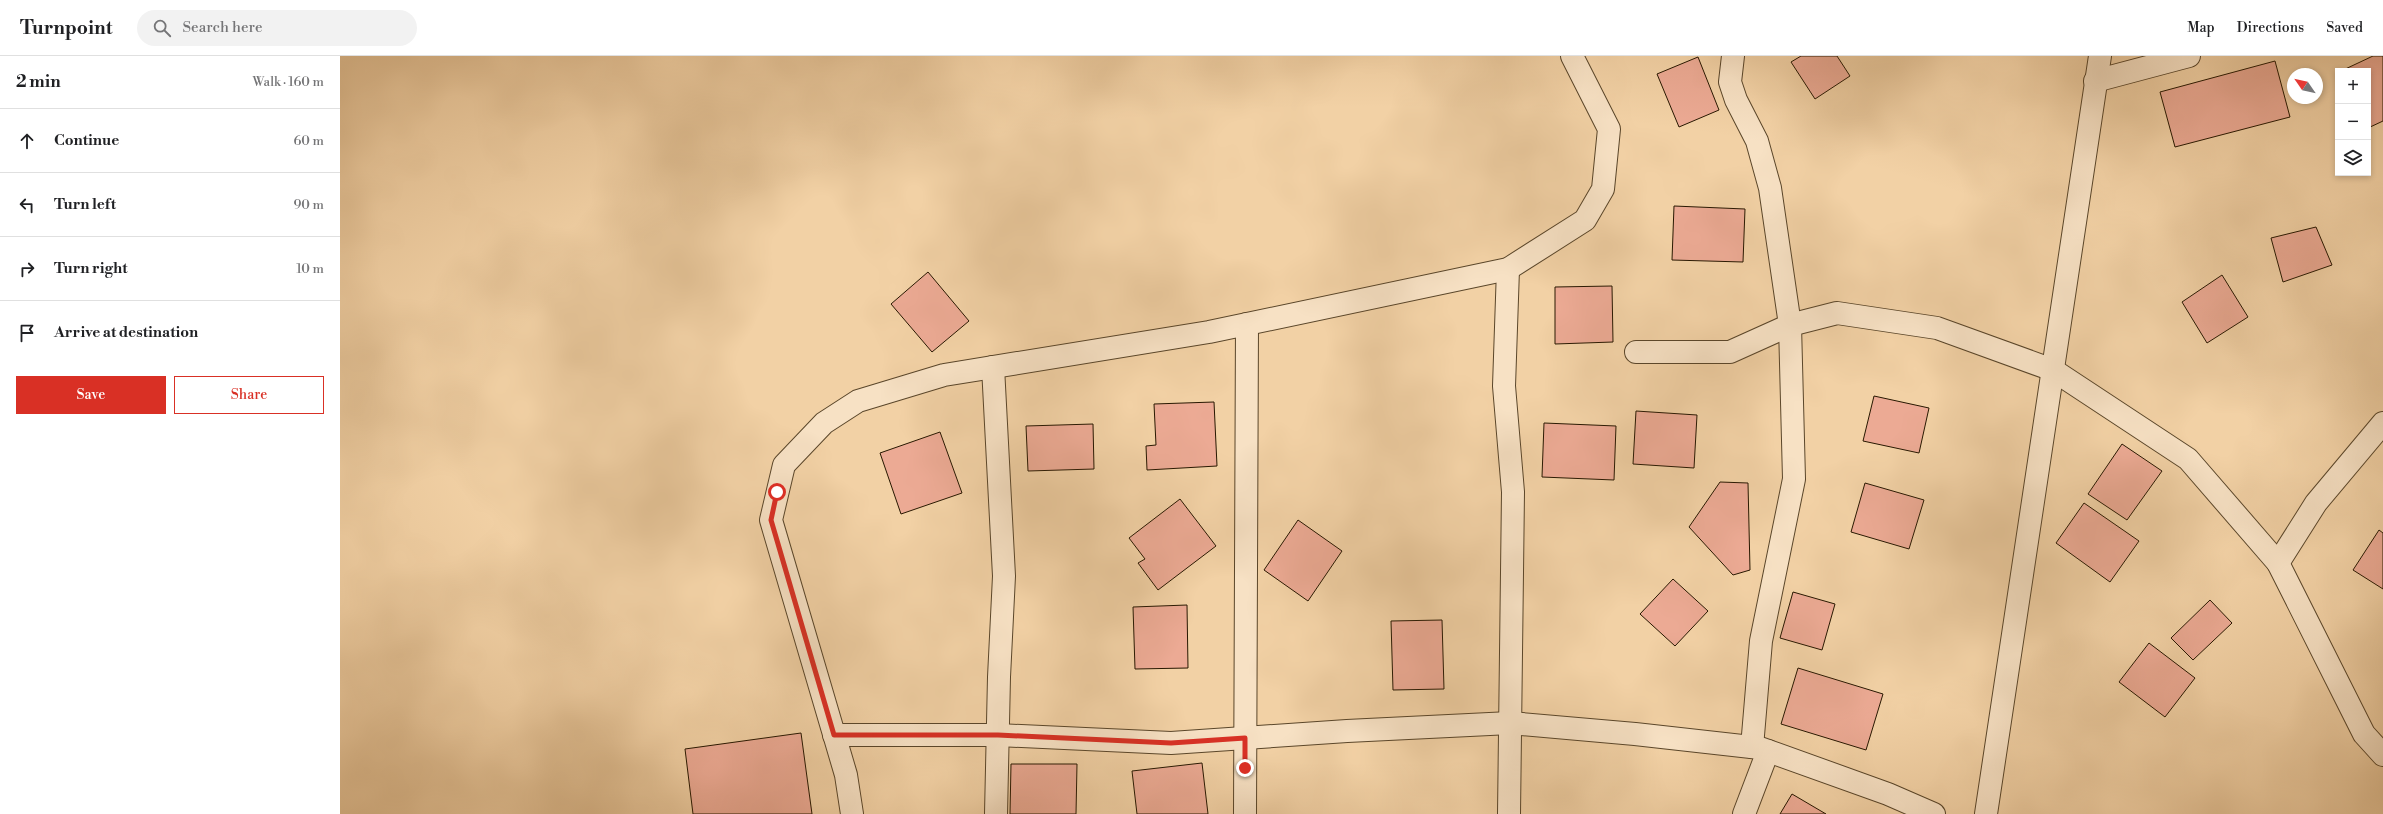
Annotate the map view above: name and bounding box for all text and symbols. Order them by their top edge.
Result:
search box [137,10,417,46]
text: Turnpoint [20,16,113,40]
icon: search [151,17,173,39]
text: Search here [183,18,263,37]
text: Map [2187,19,2215,37]
text: Directions [2237,19,2304,37]
text: Saved [2326,19,2363,37]
north arrow [2287,68,2323,104]
map controls [2335,68,2371,176]
button: + [2335,68,2371,104]
text: 2 min [16,71,61,93]
text: Walk · 160 m [253,74,324,90]
button: − [2335,104,2371,140]
icon: ahead [16,130,38,152]
text: Continue [54,131,119,150]
text: 60 m [293,133,324,149]
button: layers [2335,140,2371,176]
icon: left [16,194,38,216]
text: Turn left [54,195,116,214]
text: 90 m [293,197,324,213]
icon: right [16,258,38,280]
text: Turn right [54,259,128,278]
text: 10 m [296,261,324,277]
icon: arrive [16,322,38,344]
text: Arrive at destination [54,323,198,342]
button: Save [16,376,166,414]
button: Share [174,376,324,414]
route start [768,483,786,501]
route end [1236,759,1254,777]

